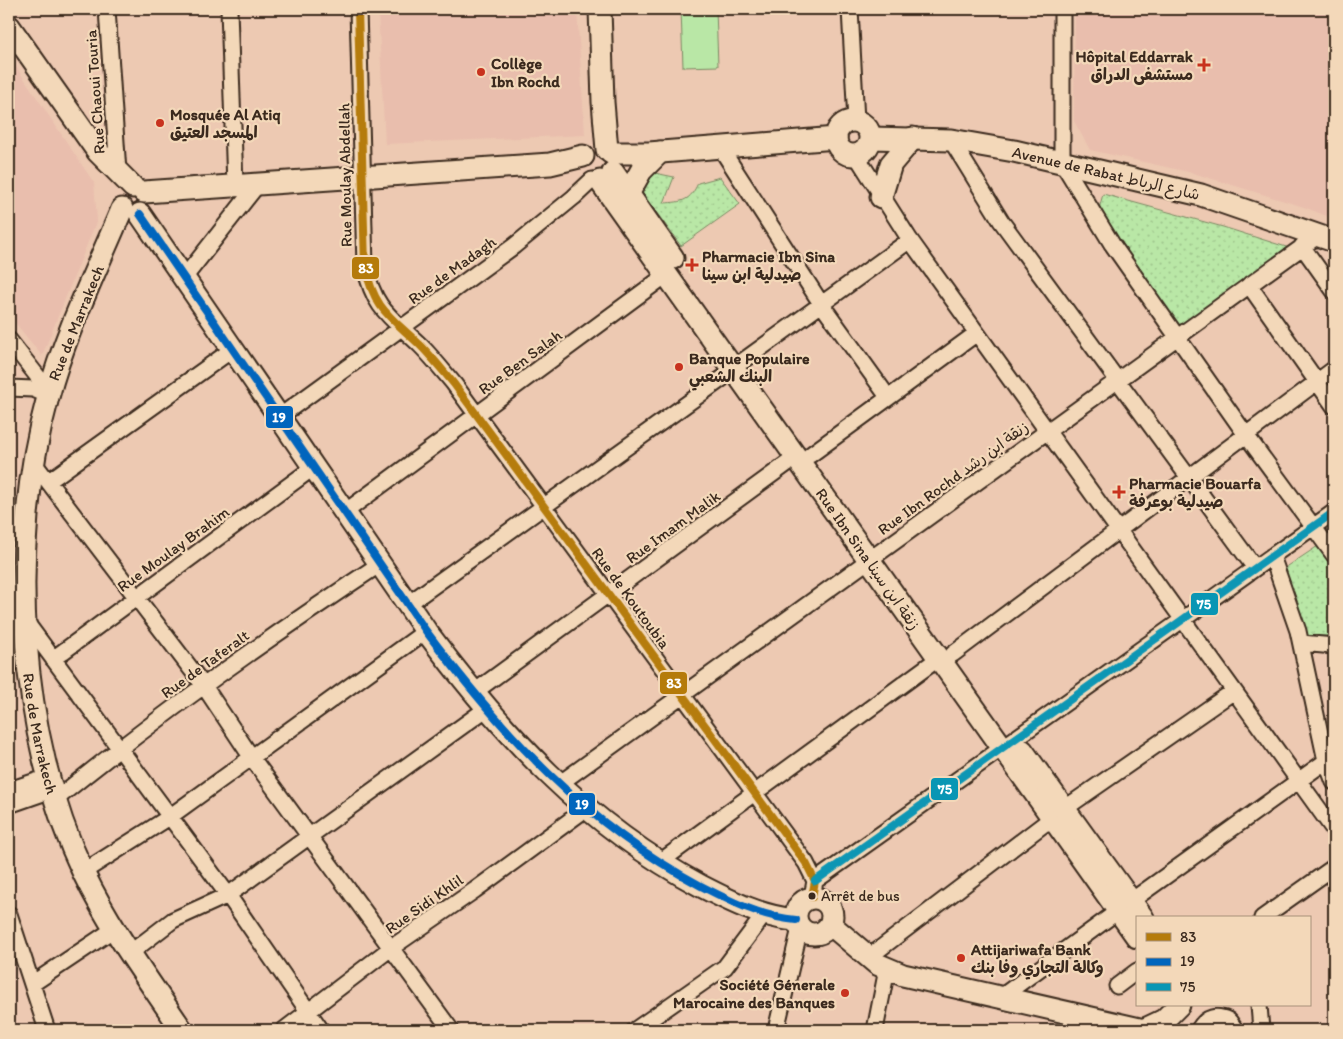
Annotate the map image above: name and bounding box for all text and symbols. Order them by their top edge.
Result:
street label: Rue Chaoui Touria [81,29,109,155]
place label: Hôpital Eddarrak مستشفى الدراق [1075,47,1194,85]
place label: Collège Ibn Rochd [491,54,560,91]
marker: Hôpital Eddarrak مستشفى الدراق [1197,58,1211,72]
marker: Collège Ibn Rochd [475,66,487,78]
street label: Rue Moulay Abdellah [334,102,356,247]
place label: Mosquée Al Atiq المسجد العتيق [170,105,281,142]
marker: Mosquée Al Atiq المسجد العتيق [154,117,166,129]
street label: Avenue de Rabat شارع الرباط [1010,142,1202,206]
street label: Rue de Madagh [404,232,500,308]
place label: Pharmacie Ibn Sina صيدلية ابن سينا [702,247,835,284]
line badge: 83 [351,256,380,280]
marker: Pharmacie Ibn Sina صيدلية ابن سينا [686,259,698,271]
text: 83 [358,260,374,277]
street label: Rue de Marrakech [44,262,108,383]
street label: Rue Ben Salah [475,325,566,399]
place label: Banque Populaire البنك الشعبي [689,349,810,391]
marker: Banque Populaire البنك الشعبي [673,361,685,373]
line badge: 19 [265,405,294,429]
text: 19 [272,409,286,426]
street label: Rue Ibn Rochd زنقة ابن رشد [874,417,1032,539]
place label: Pharmacie Bouarfa صيدلية بوعرفة [1129,474,1261,512]
street label: Rue Ibn Sina زنقة ابن سينا [812,484,924,634]
street label: Rue Imam Malik [622,486,724,568]
marker: Pharmacie Bouarfa صيدلية بوعرفة [1113,486,1125,498]
street label: Rue Moulay Brahim [113,502,233,596]
street label: Rue de Koutoubia [588,544,675,653]
line badge: 75 [1190,592,1219,616]
text: 75 [1196,596,1212,613]
street label: Rue de Taferalt [157,626,253,702]
line badge: 83 [659,671,688,695]
street label: Rue de Marrakech [20,672,62,797]
text: 83 [666,675,682,692]
line badge: 75 [930,777,959,801]
text: 75 [937,781,953,798]
line badge: 19 [568,792,596,816]
text: 19 [575,796,589,813]
street label: Rue Sidi Khlil [381,870,467,938]
place label: Arrêt de bus [821,887,900,905]
marker: Arrêt de bus [807,891,817,901]
legend [1136,916,1310,1006]
text: 83 [1180,928,1196,946]
place label: Attijariwafa Bank وكالة التجاري وفا بنك [970,940,1104,980]
marker: Attijariwafa Bank وكالة التجاري وفا بنك [955,952,967,964]
text: 19 [1180,952,1195,970]
place label: Société Génerale Marocaine des Banques [673,975,835,1013]
text: 75 [1180,978,1195,996]
marker: Société Génerale Marocaine des Banques [839,987,851,999]

